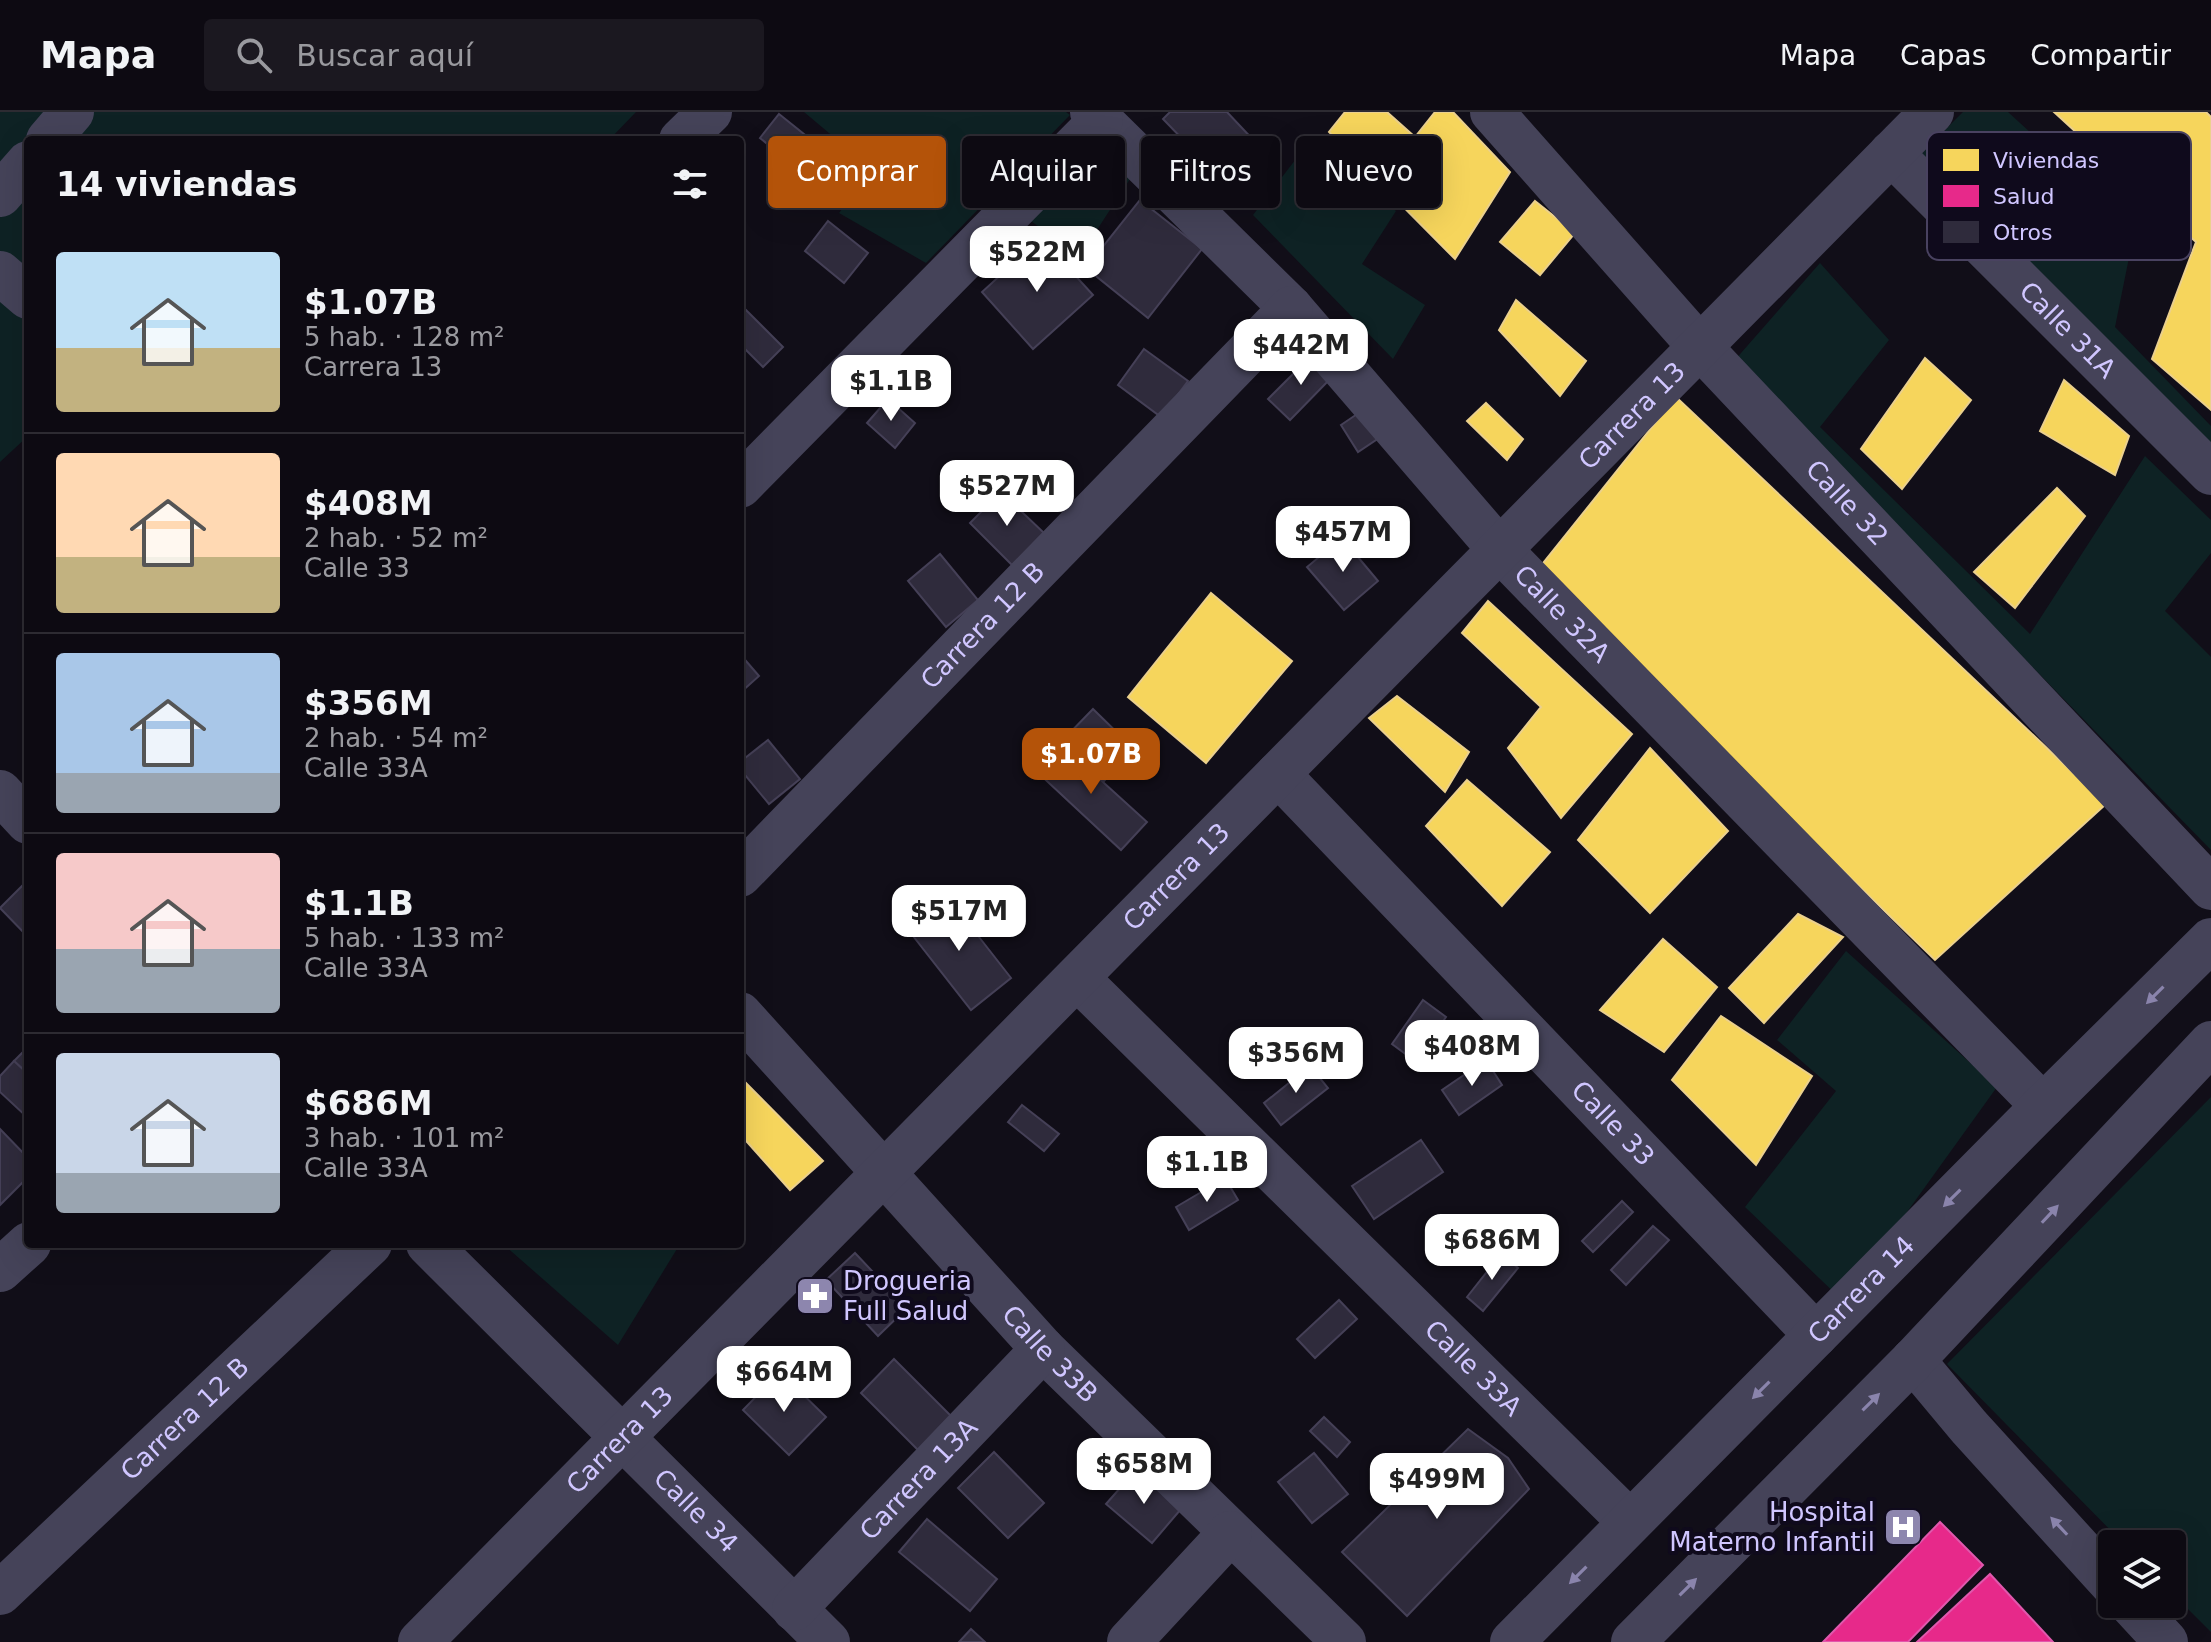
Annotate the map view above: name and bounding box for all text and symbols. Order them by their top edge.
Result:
search box [204,19,764,91]
text: Mapa [40,33,156,77]
icon: search [232,33,276,77]
text: Buscar aquí [296,38,473,73]
text: Mapa [1780,39,1856,72]
text: Capas [1900,39,1986,72]
text: Compartir [2030,39,2171,72]
legend [1927,132,2191,260]
chip: Comprar [768,136,946,208]
chip: Alquilar [962,136,1125,208]
chip: Filtros [1141,136,1280,208]
chip: Nuevo [1296,136,1441,208]
text: Viviendas [1993,148,2099,173]
icon: filters [668,162,712,206]
text: 14 viviendas [56,164,298,204]
text: Salud [1993,184,2054,209]
text: Otros [1993,220,2052,245]
pin: $522M [981,226,1093,294]
text: $522M [988,237,1086,267]
street label: Calle 31A [2013,275,2122,384]
text: $1.07B [304,282,437,322]
icon: home [120,284,216,380]
pin: $442M [1245,319,1357,387]
text: 5 hab. · 128 m² [304,322,504,352]
text: $442M [1252,330,1350,360]
text: Carrera 13 [304,352,442,382]
pin: $1.1B [835,355,947,423]
street label: Carrera 13 [1572,356,1691,476]
text: $1.1B [849,366,933,396]
street label: Calle 32 [1800,454,1894,551]
pin: $527M [951,460,1063,528]
text: $527M [958,471,1056,501]
text: $408M [304,483,432,523]
icon: home [120,485,216,581]
pin: $457M [1287,506,1399,574]
text: $457M [1294,517,1392,547]
text: 2 hab. · 52 m² [304,523,488,553]
text: Calle 33 [304,553,410,583]
street label: Carrera 12 B [914,556,1051,695]
street label: Calle 32A [1508,559,1616,669]
text: $356M [304,683,432,723]
icon: home [120,685,216,781]
text: 2 hab. · 54 m² [304,723,488,753]
pin: $1.07B [1026,728,1156,796]
text: $1.07B [1040,739,1142,769]
text: Calle 33A [304,753,428,783]
street label: Carrera 13 [1117,817,1236,936]
text: $1.1B [304,883,414,923]
icon: home [120,885,216,981]
pin: $517M [903,885,1015,953]
text: $517M [910,896,1008,926]
text: 5 hab. · 133 m² [304,923,504,953]
text: Calle 33A [304,953,428,983]
one-way arrow [2146,985,2165,1004]
pin: $408M [1416,1020,1528,1088]
pin: $356M [1240,1027,1352,1095]
text: $408M [1423,1031,1521,1061]
text: $356M [1247,1038,1345,1068]
street label: Calle 33 [1566,1075,1660,1172]
text: $686M [304,1083,432,1123]
icon: home [120,1085,216,1181]
text: 3 hab. · 101 m² [304,1123,504,1153]
pin: $1.1B [1151,1136,1263,1204]
text: $1.1B [1165,1147,1249,1177]
text: Calle 33A [304,1153,428,1183]
one-way arrow [1943,1188,1961,1207]
one-way arrow [2041,1205,2059,1224]
pin: $686M [1436,1214,1548,1282]
text: $686M [1443,1225,1541,1255]
street label: Carrera 14 [1802,1230,1920,1349]
place label: Drogueria Full Salud [843,1266,972,1326]
pharmacy icon: Drogueria Full Salud [794,1275,836,1317]
street label: Calle 33B [996,1299,1104,1409]
street label: Calle 33A [1419,1314,1528,1422]
pin: $664M [728,1346,840,1414]
street label: Carrera 12 B [115,1351,255,1486]
text: $664M [735,1357,833,1387]
street label: Carrera 13 [560,1380,679,1500]
one-way arrow [1752,1380,1771,1399]
one-way arrow [1861,1393,1880,1412]
street label: Carrera 13A [854,1412,984,1546]
pin: $658M [1088,1438,1200,1506]
text: $658M [1095,1449,1193,1479]
pin: $499M [1381,1453,1493,1521]
street label: Calle 34 [648,1463,744,1559]
text: $499M [1388,1464,1486,1494]
place label: Hospital Materno Infantil [1669,1497,1875,1557]
hospital icon: Hospital Materno Infantil [1882,1506,1924,1548]
one-way arrow [2051,1517,2069,1536]
map controls [2098,1530,2186,1618]
button: layers [2098,1530,2186,1618]
one-way arrow [1569,1565,1588,1584]
one-way arrow [1678,1578,1696,1597]

